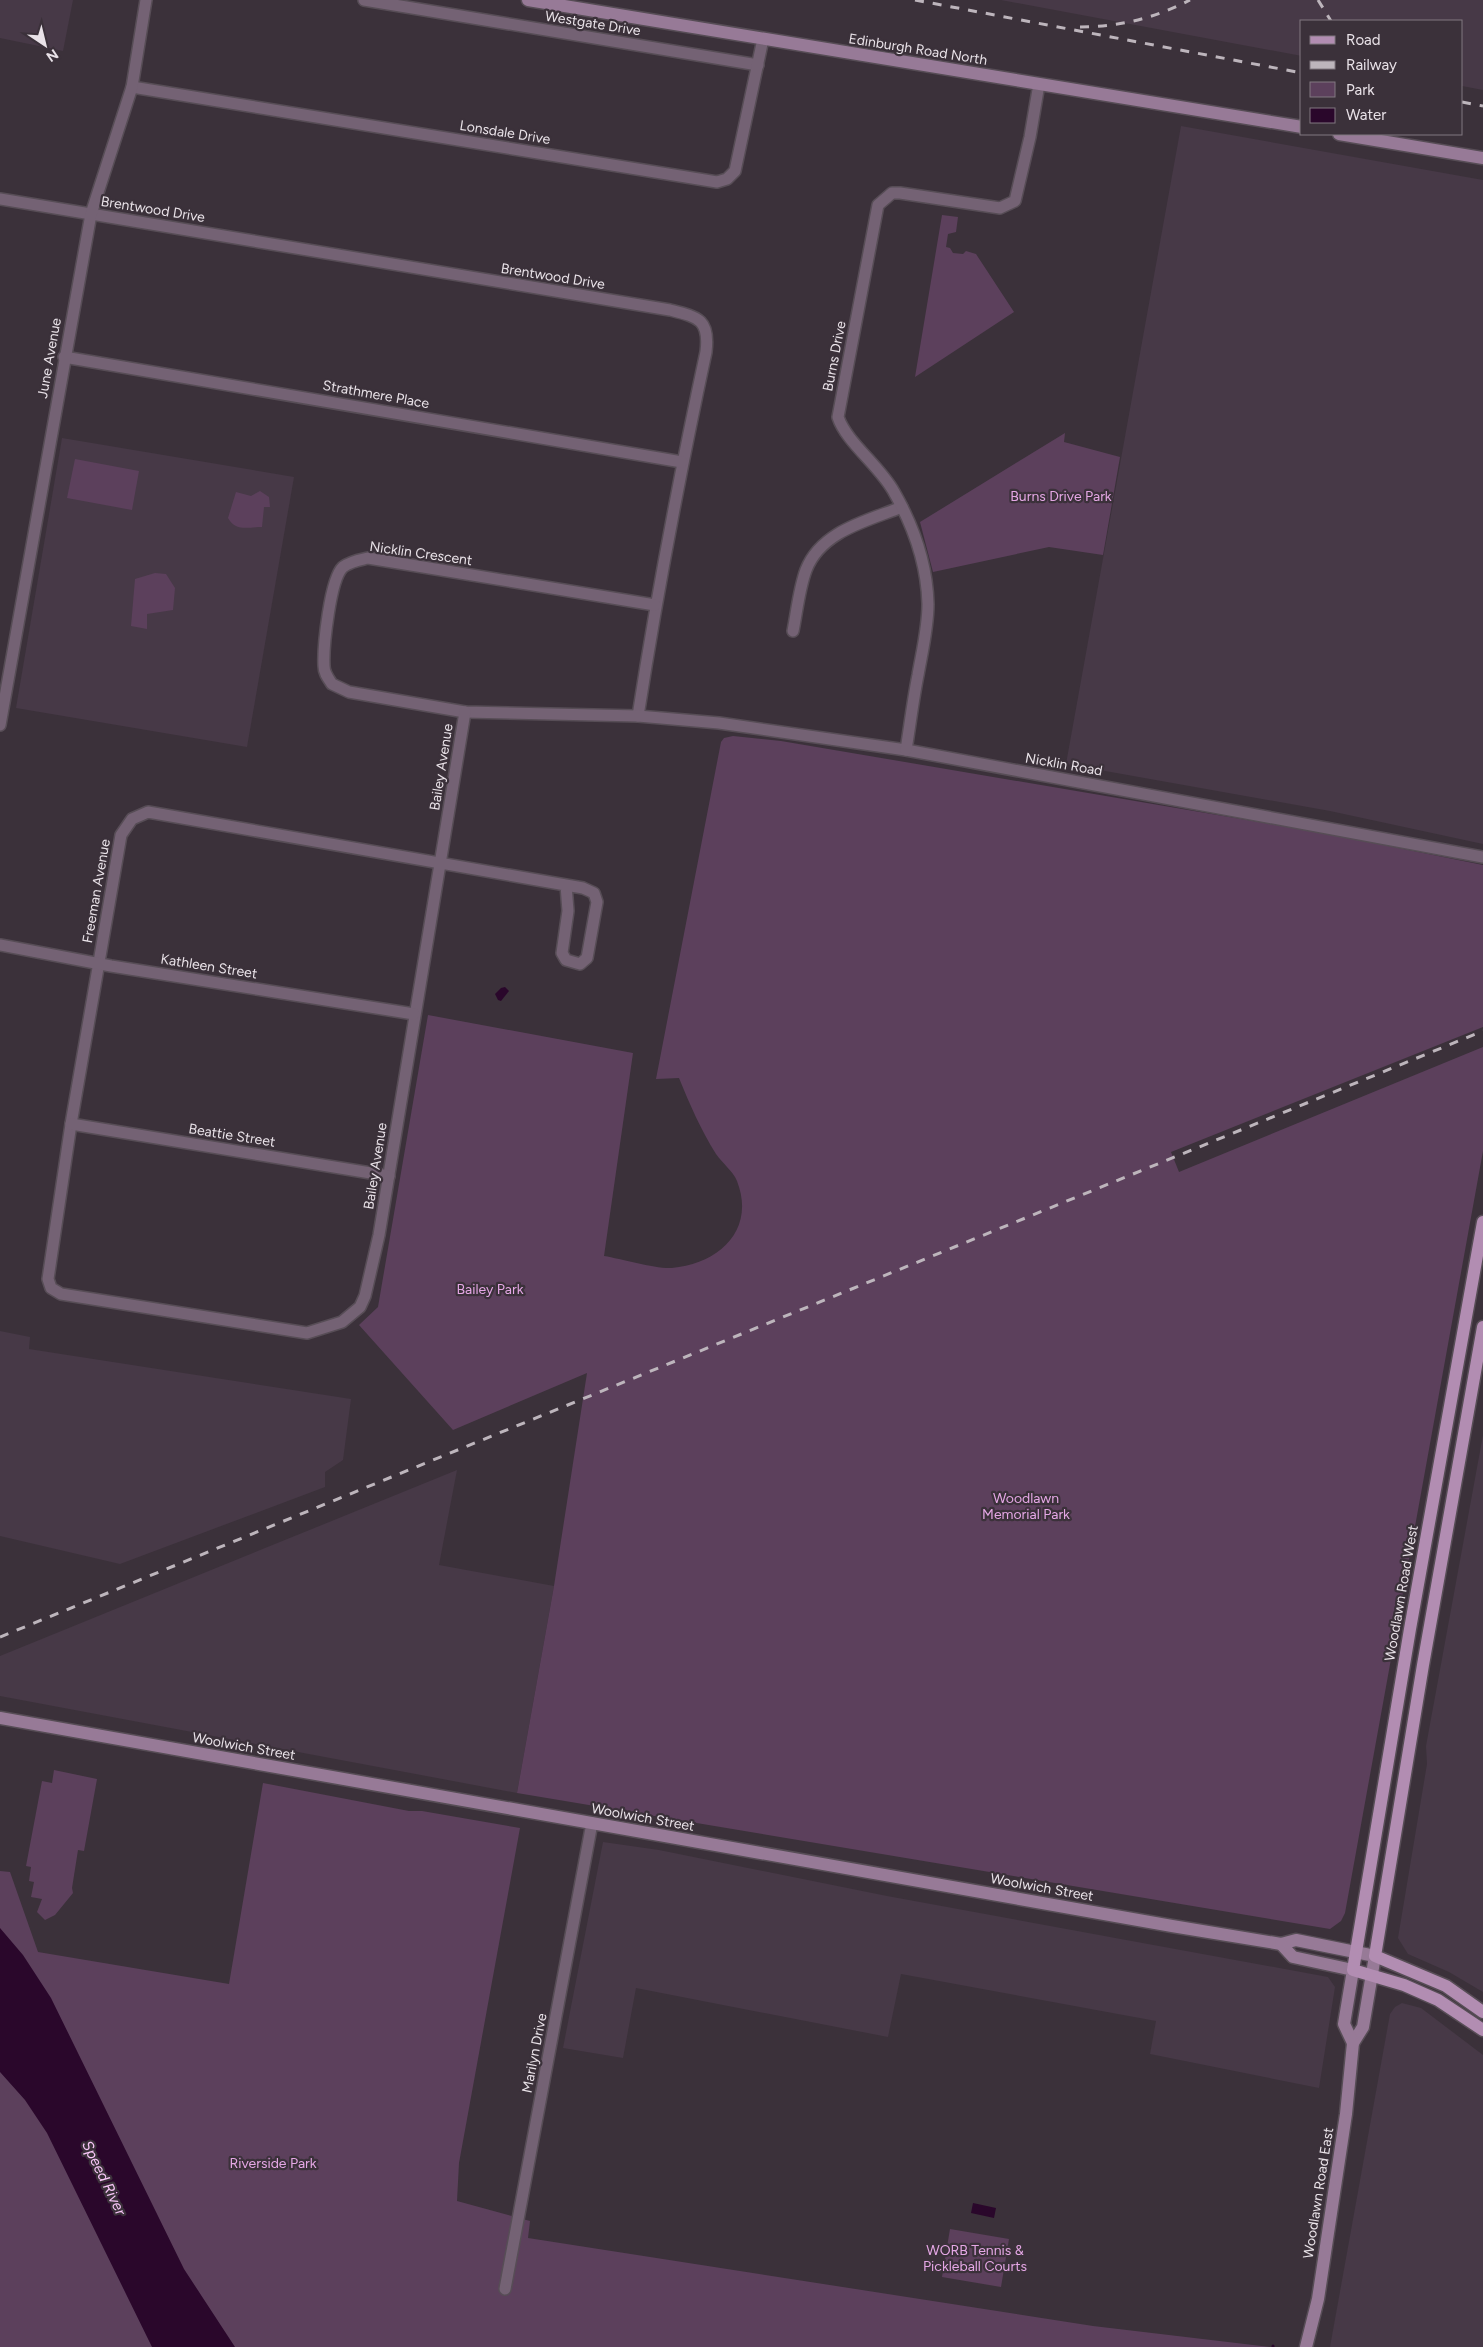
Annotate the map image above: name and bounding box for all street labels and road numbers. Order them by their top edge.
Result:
street label: Westgate Drive [544,8,642,39]
street label: Edinburgh Road North [847,30,989,69]
street label: Lonsdale Drive [458,117,552,148]
street label: Brentwood Drive [100,193,207,226]
street label: Brentwood Drive [500,260,607,293]
street label: June Avenue [34,316,65,400]
street label: Burns Drive [819,319,850,393]
street label: Strathmere Place [321,377,431,412]
street label: Nicklin Crescent [369,538,473,569]
street label: Bailey Avenue [426,722,457,812]
street label: Nicklin Road [1024,749,1104,780]
street label: Freeman Avenue [79,837,114,944]
street label: Kathleen Street [159,950,258,983]
street label: Beattie Street [187,1120,276,1151]
street label: Bailey Avenue [360,1121,391,1211]
street label: Woodlawn Road West [1381,1524,1422,1662]
street label: Woolwich Street [191,1729,297,1764]
street label: Woolwich Street [590,1800,696,1835]
street label: Woolwich Street [989,1870,1095,1905]
street label: Marilyn Drive [518,2011,551,2095]
street label: Woodlawn Road East [1300,2126,1337,2260]

